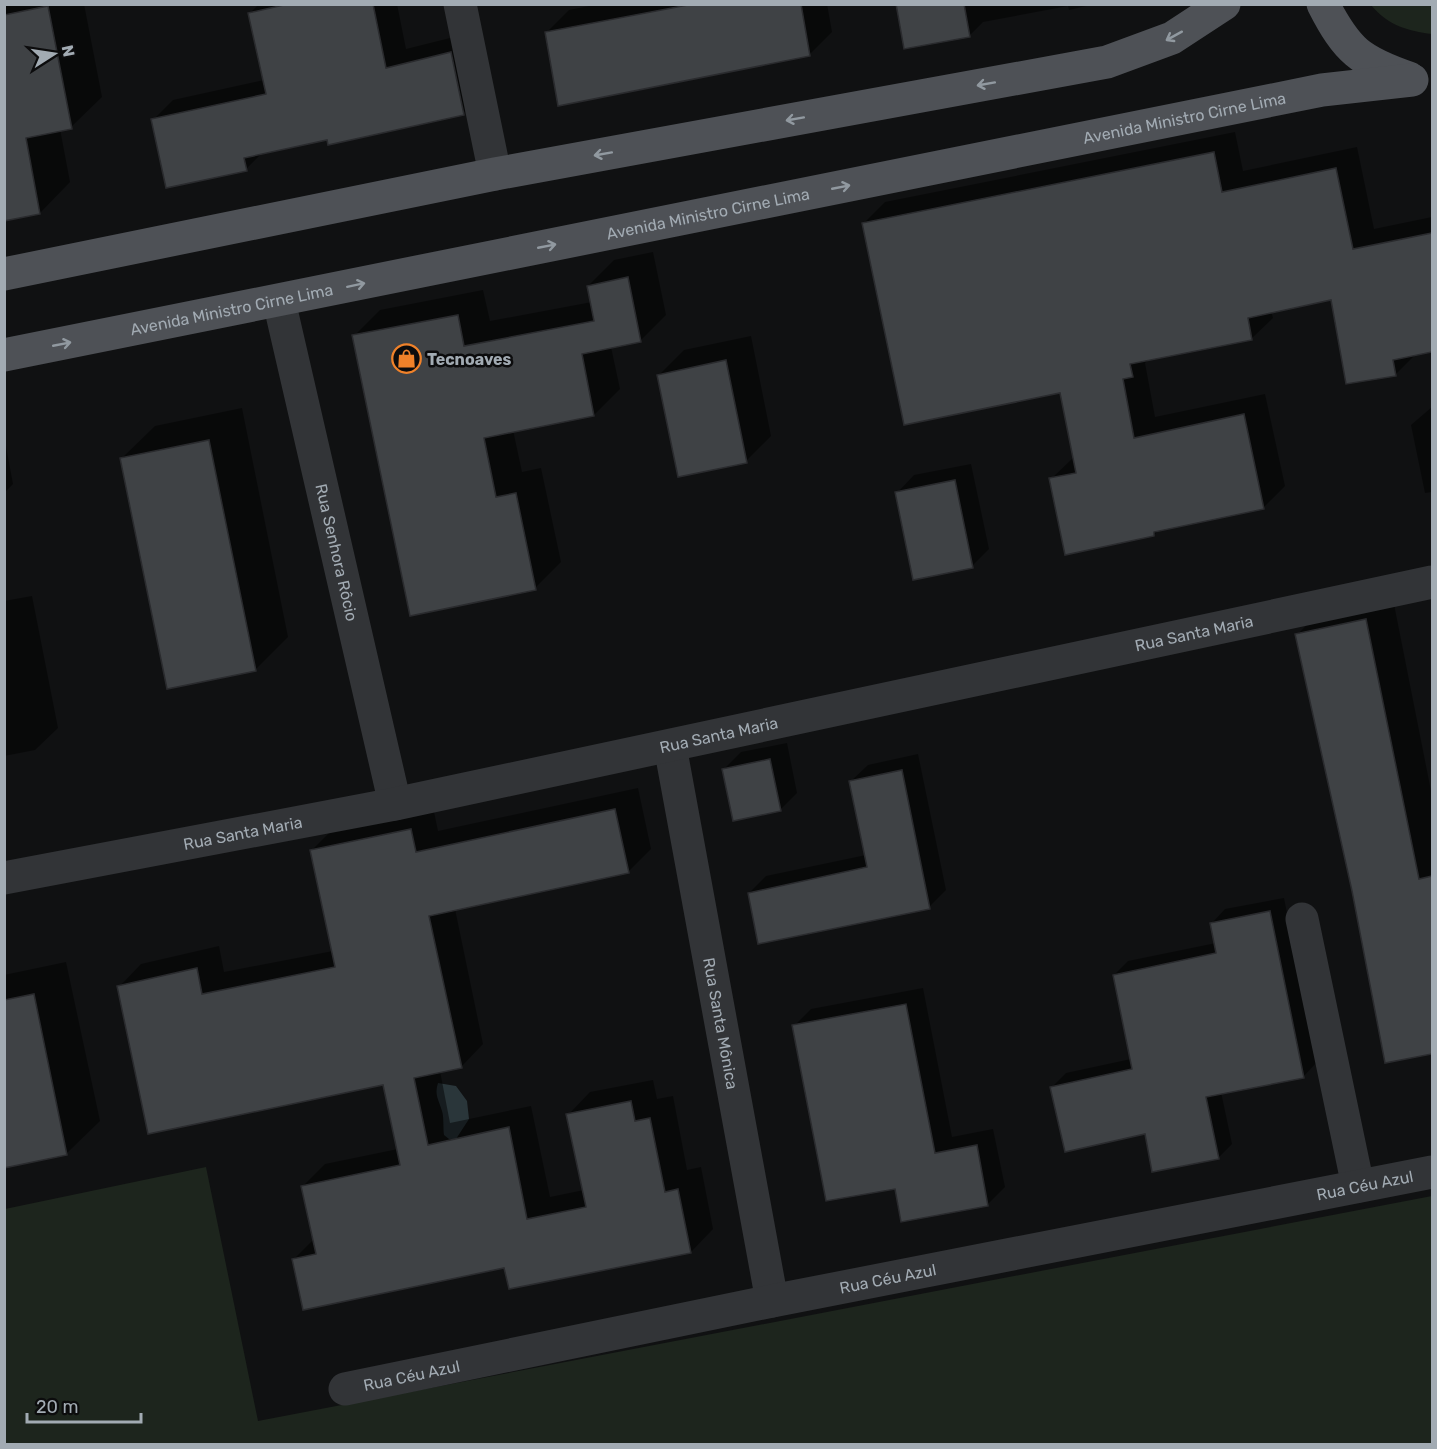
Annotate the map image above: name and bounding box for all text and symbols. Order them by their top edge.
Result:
north arrow [24,24,84,84]
one-way arrow [1166,31,1184,42]
text: N [58,43,79,59]
one-way arrow [977,79,997,90]
street label: Avenida Ministro Cirne Lima [1081,88,1288,148]
one-way arrow [785,114,805,125]
one-way arrow [594,149,613,160]
one-way arrow [831,181,851,192]
street label: Avenida Ministro Cirne Lima [605,184,811,244]
one-way arrow [537,240,556,251]
one-way arrow [346,279,365,290]
street label: Avenida Ministro Cirne Lima [128,280,335,339]
one-way arrow [52,338,71,349]
shop icon: Tecnoaves [390,343,422,375]
place label: Tecnoaves [427,350,512,369]
street label: Rua Senhora Rôcio [311,482,362,623]
street label: Rua Santa Maria [1133,612,1255,655]
street label: Rua Santa Maria [658,713,780,757]
street label: Rua Santa Maria [182,813,304,854]
street label: Rua Santa Mônica [699,956,742,1091]
street label: Rua Céu Azul [1315,1167,1415,1204]
street label: Rua Céu Azul [838,1260,938,1298]
street label: Rua Céu Azul [362,1357,462,1395]
scale bar [27,1386,141,1424]
text: 20 m [36,1396,78,1418]

